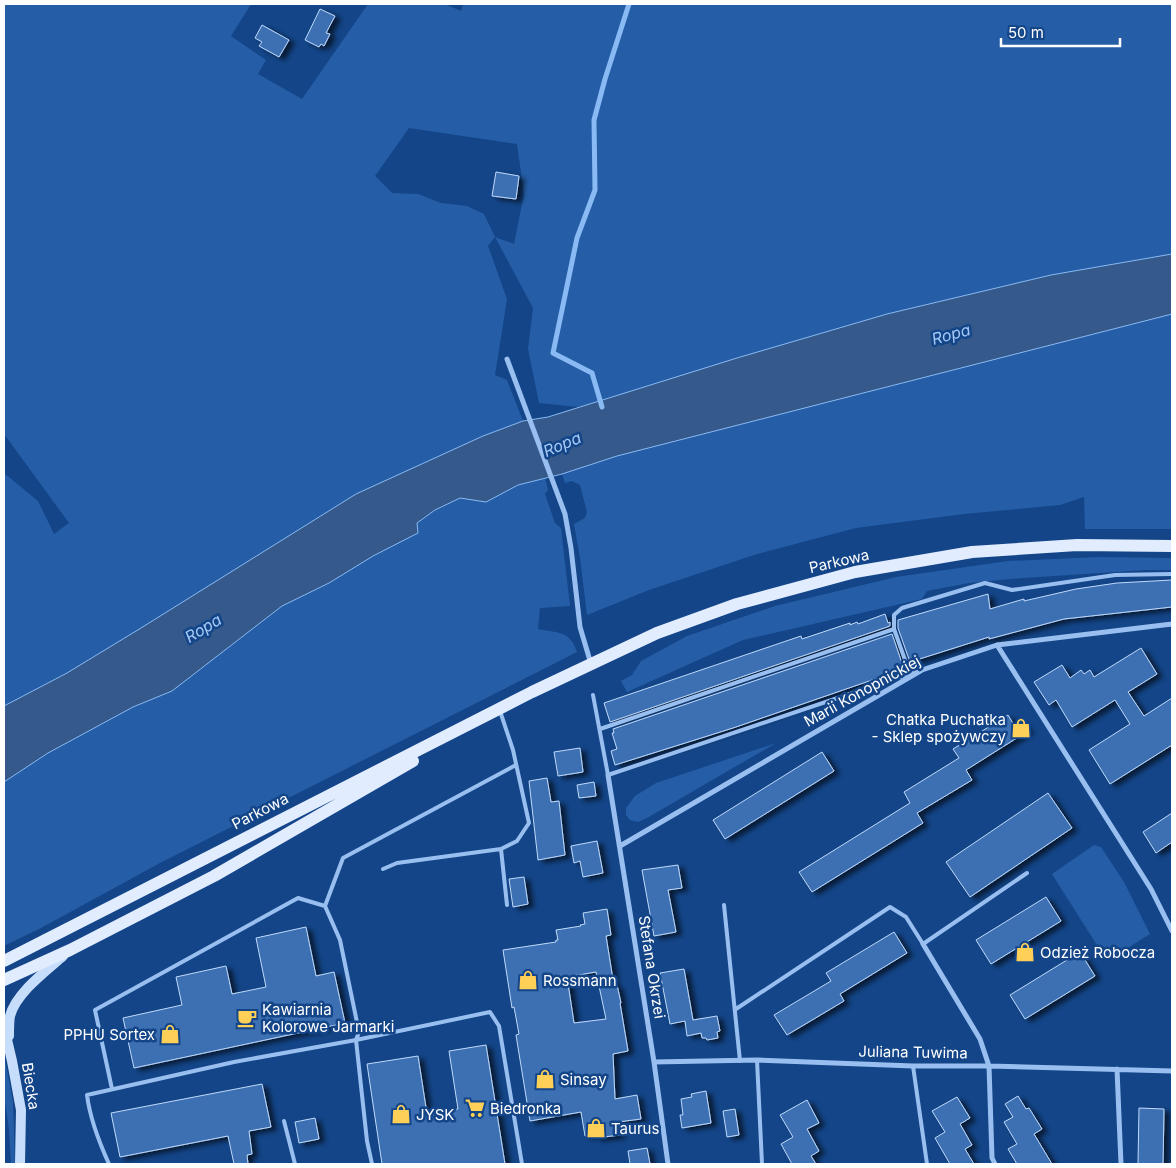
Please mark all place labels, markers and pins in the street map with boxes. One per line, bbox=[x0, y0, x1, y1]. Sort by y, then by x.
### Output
place label: Chatka Puchatka - Sklep spożywczy bbox=[872, 710, 1007, 746]
shop icon: Chatka Puchatka - Sklep spożywczy bbox=[1010, 717, 1032, 739]
shop icon: Odzież Robocza bbox=[1014, 941, 1036, 963]
place label: Odzież Robocza bbox=[1040, 943, 1155, 962]
shop icon: Rossmann bbox=[517, 969, 539, 991]
place label: Rossmann bbox=[543, 971, 617, 990]
place label: Kawiarnia Kolorowe Jarmarki bbox=[262, 1000, 394, 1036]
cafe icon: Kawiarnia Kolorowe Jarmarki bbox=[236, 1007, 258, 1029]
shop icon: PPHU Sortex bbox=[159, 1023, 181, 1045]
place label: PPHU Sortex bbox=[63, 1025, 155, 1044]
shop icon: Sinsay bbox=[534, 1068, 556, 1090]
place label: Sinsay bbox=[560, 1070, 607, 1089]
supermarket icon: Biedronka bbox=[464, 1097, 486, 1119]
place label: Biedronka bbox=[490, 1099, 561, 1118]
shop icon: JYSK bbox=[390, 1103, 412, 1125]
place label: JYSK bbox=[416, 1105, 454, 1124]
shop icon: Taurus bbox=[585, 1117, 607, 1139]
place label: Taurus bbox=[611, 1119, 659, 1138]

